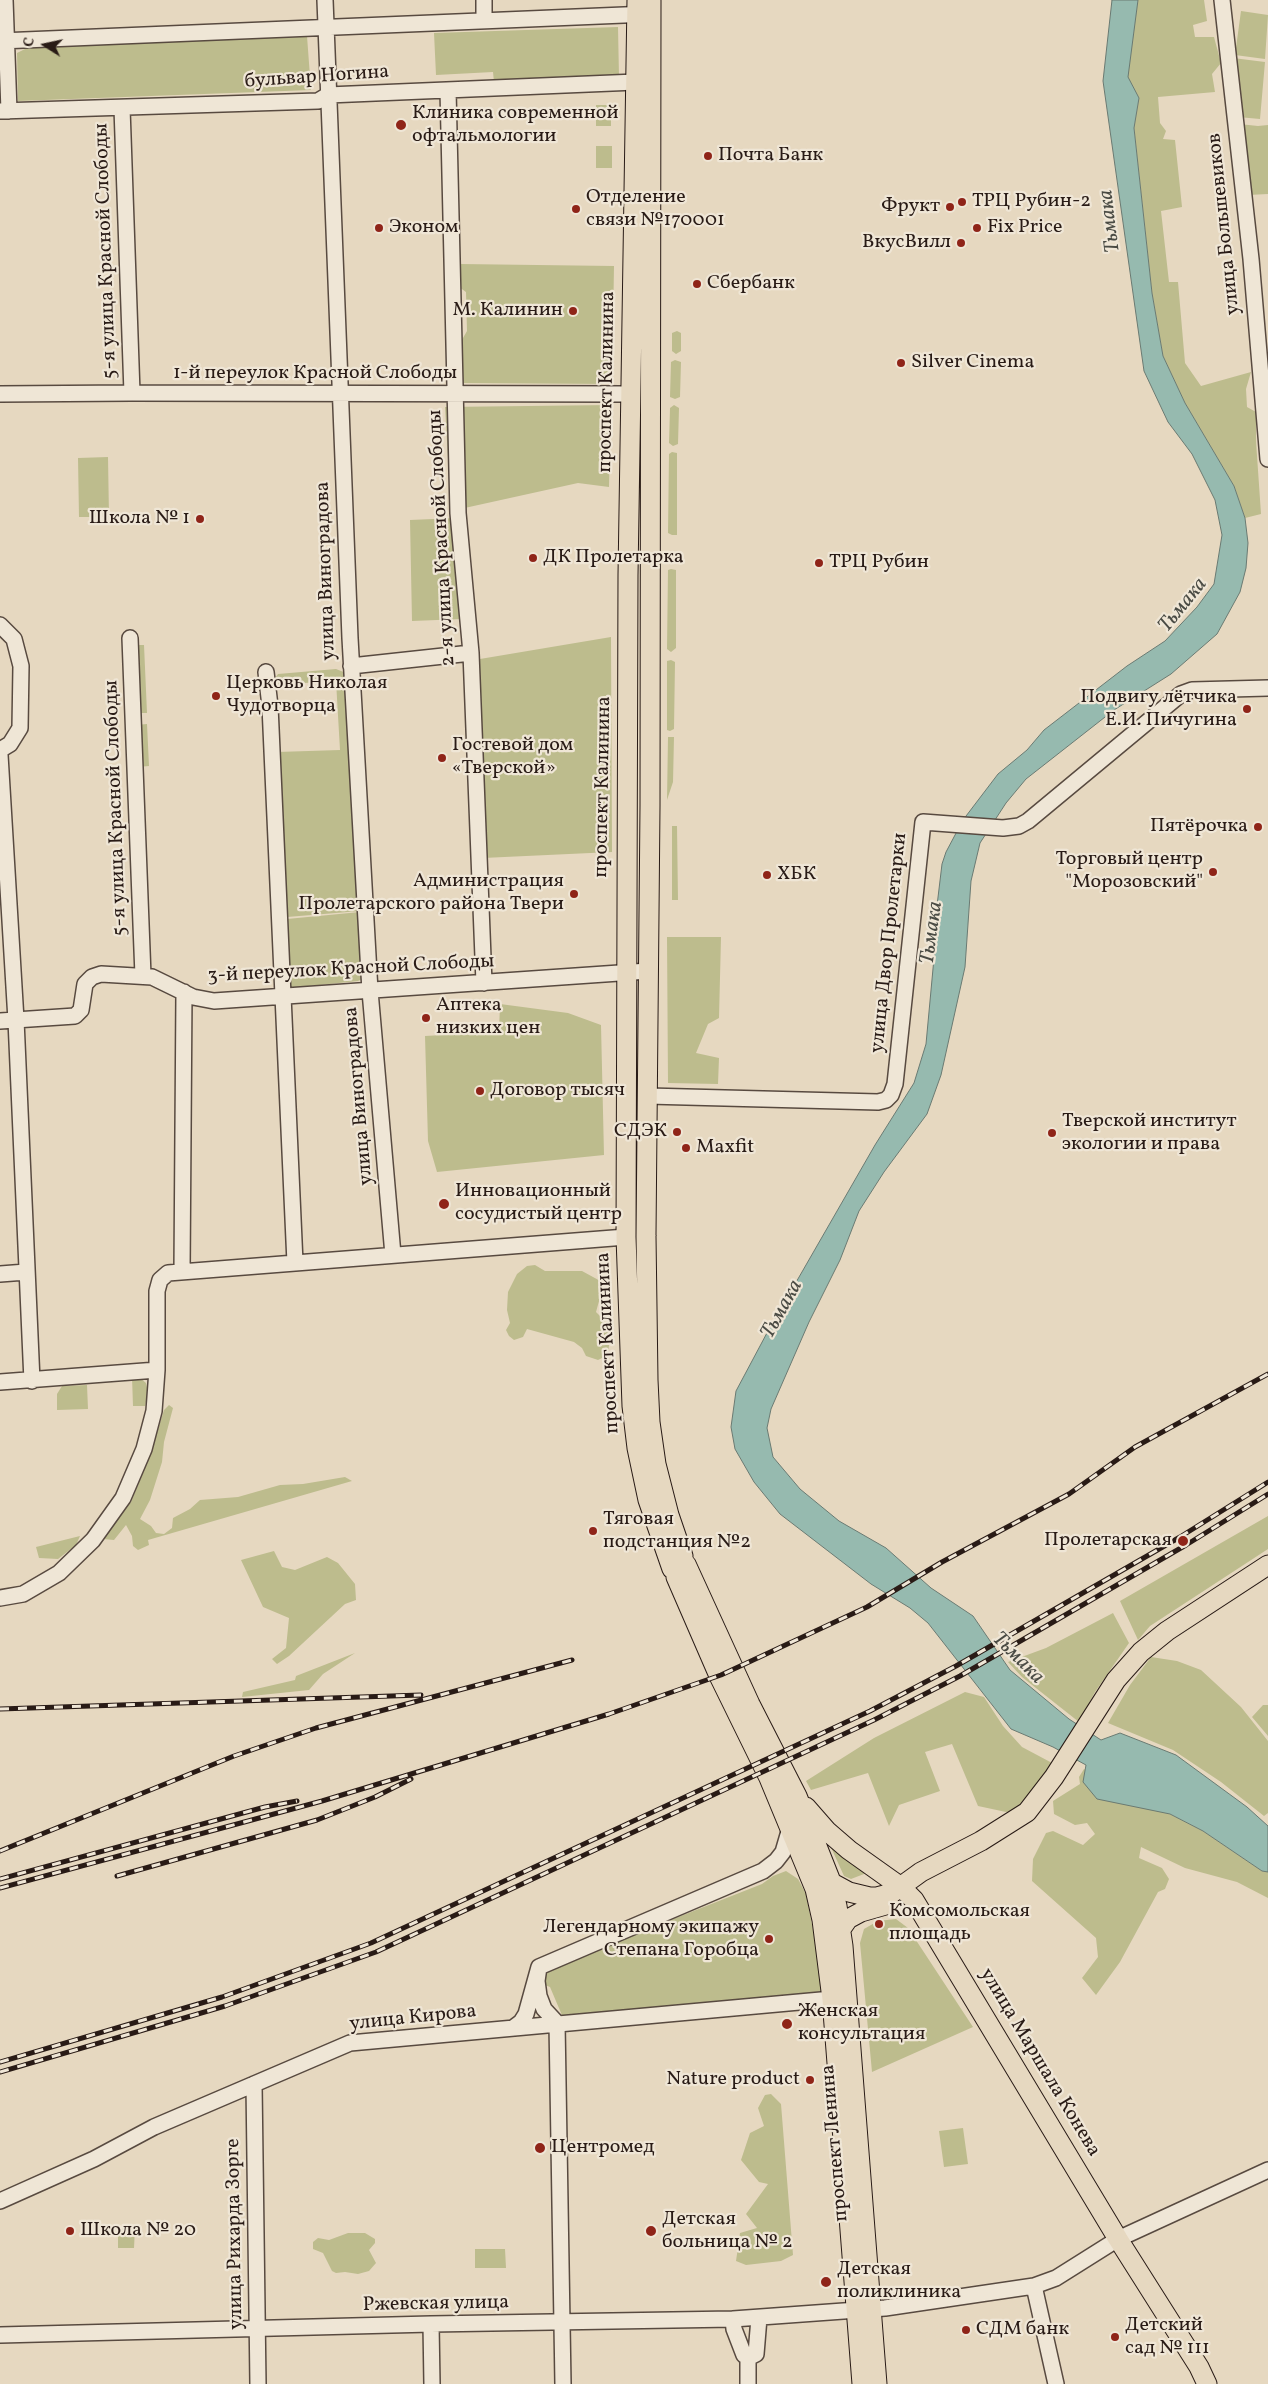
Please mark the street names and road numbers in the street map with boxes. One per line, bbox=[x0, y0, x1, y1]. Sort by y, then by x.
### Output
street label: бульвар Ногина bbox=[244, 61, 390, 95]
street label: 5-я улица Красной Слободы bbox=[91, 123, 123, 379]
street label: улица Большевиков bbox=[1204, 132, 1246, 316]
street label: проспект Калинина bbox=[594, 291, 622, 473]
street label: 1-й переулок Красной Слободы bbox=[173, 362, 457, 386]
street label: 2-я улица Красной Слободы bbox=[424, 409, 462, 667]
street label: улица Виноградова bbox=[312, 481, 342, 661]
street label: 5-я улица Красной Слободы bbox=[101, 680, 133, 936]
street label: проспект Калинина bbox=[590, 696, 618, 878]
street label: улица Двор Пролетарки bbox=[866, 832, 914, 1054]
street label: 3-й переулок Красной Слободы bbox=[207, 950, 495, 990]
street label: улица Виноградова bbox=[340, 1006, 380, 1186]
street label: проспект Калинина bbox=[592, 1252, 626, 1434]
street label: улица Маршала Конева bbox=[973, 1964, 1105, 2162]
street label: улица Кирова bbox=[348, 2000, 478, 2038]
street label: проспект Ленина bbox=[817, 2063, 855, 2223]
street label: улица Рихарда Зорге bbox=[222, 2138, 250, 2330]
street label: Ржевская улица bbox=[363, 2292, 509, 2318]

